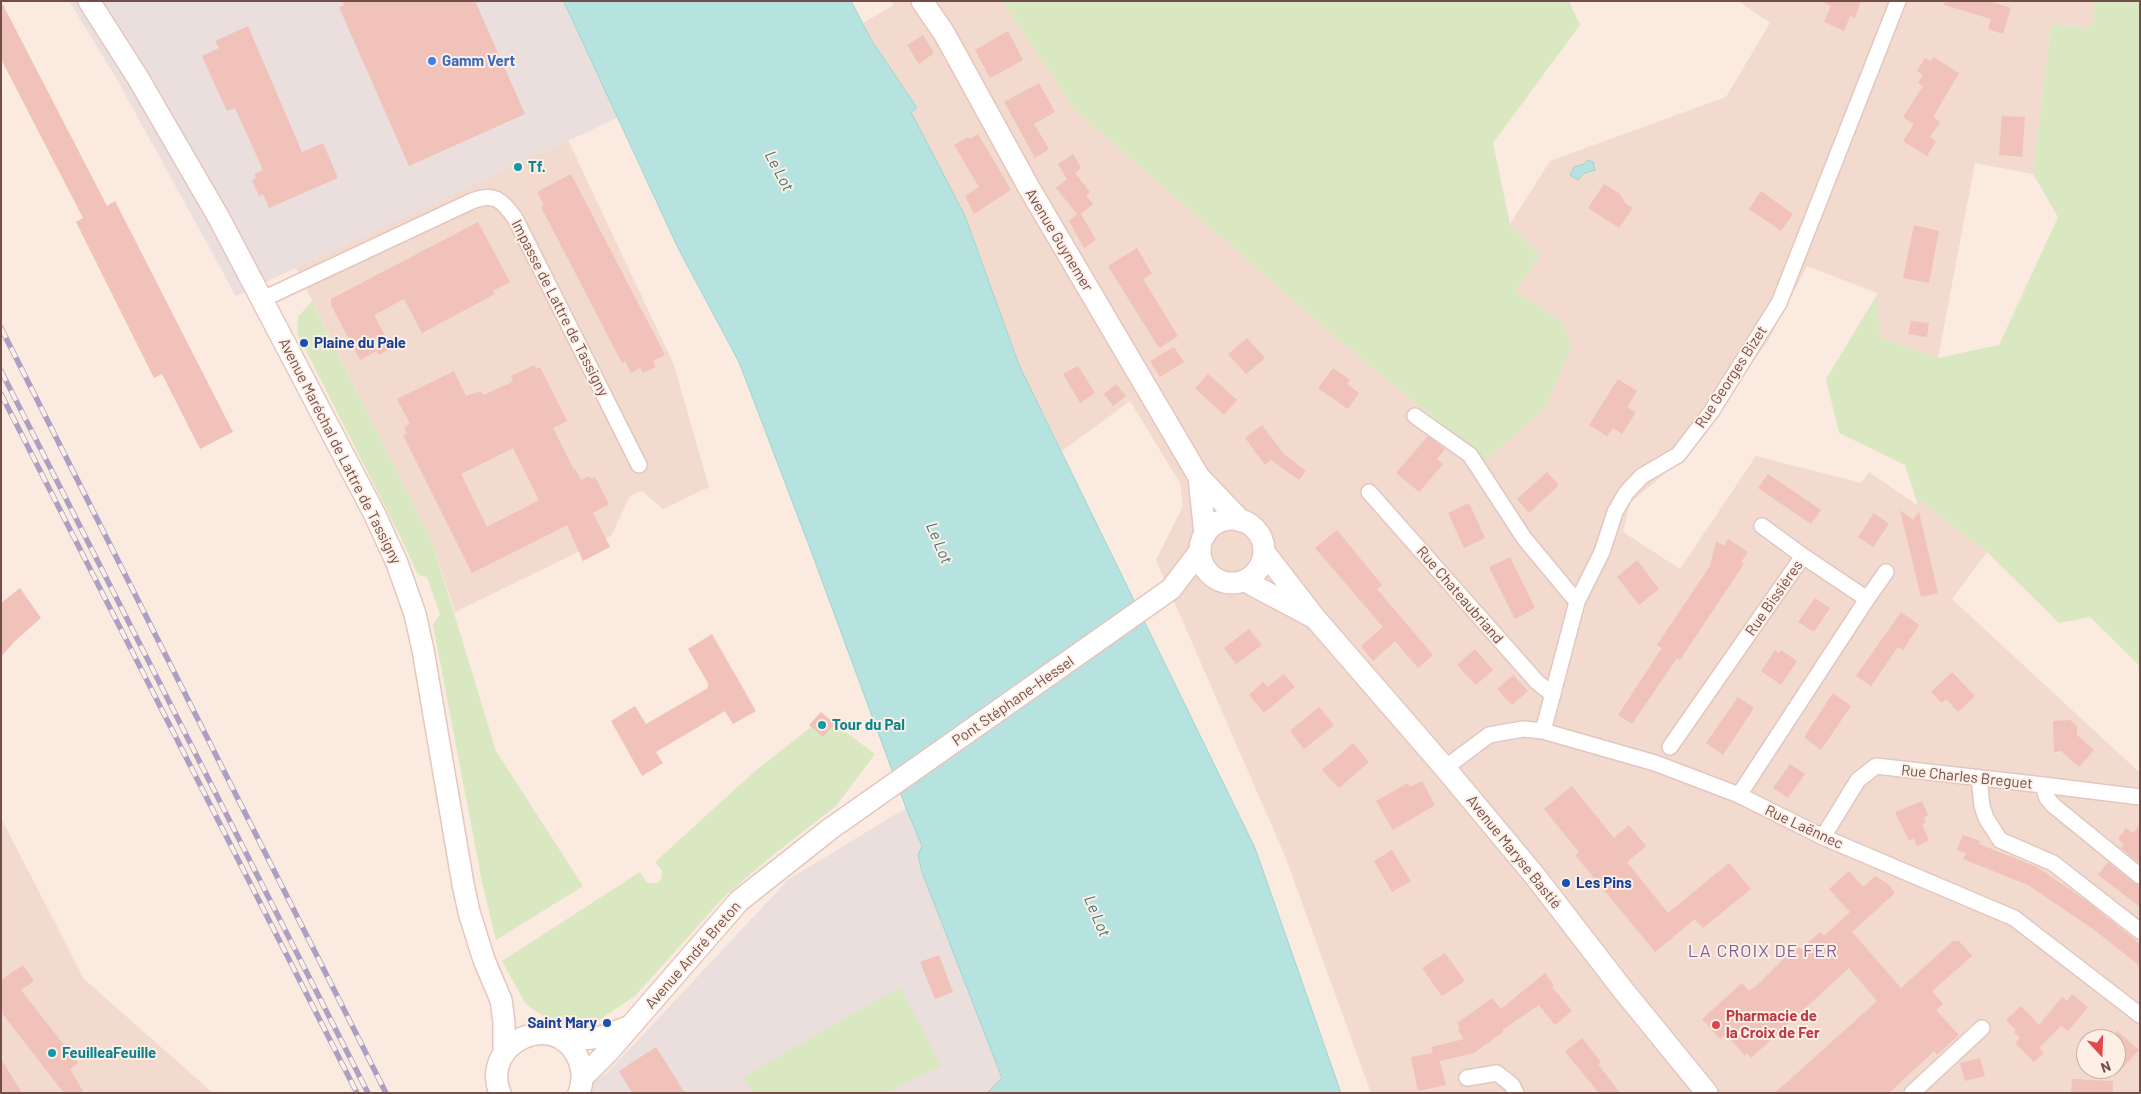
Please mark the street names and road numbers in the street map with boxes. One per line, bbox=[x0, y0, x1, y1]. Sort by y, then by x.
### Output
street label: Avenue Guynemer bbox=[1021, 185, 1097, 295]
street label: Impasse de Lattre de Tassigny bbox=[507, 217, 613, 399]
street label: Rue Georges Bizet bbox=[1691, 323, 1771, 431]
street label: Avenue Maréchal de Lattre de Tassigny bbox=[275, 335, 405, 567]
street label: Rue Chateaubriand bbox=[1413, 543, 1507, 647]
street label: Rue Bissières bbox=[1741, 557, 1807, 639]
street label: Pont Stéphane-Hessel bbox=[949, 652, 1077, 750]
street label: Rue Charles Breguet bbox=[1900, 761, 2034, 793]
street label: Avenue Maryse Bastié bbox=[1463, 792, 1565, 912]
street label: Rue Laënnec bbox=[1762, 801, 1846, 853]
street label: Avenue André Breton bbox=[641, 898, 745, 1012]

